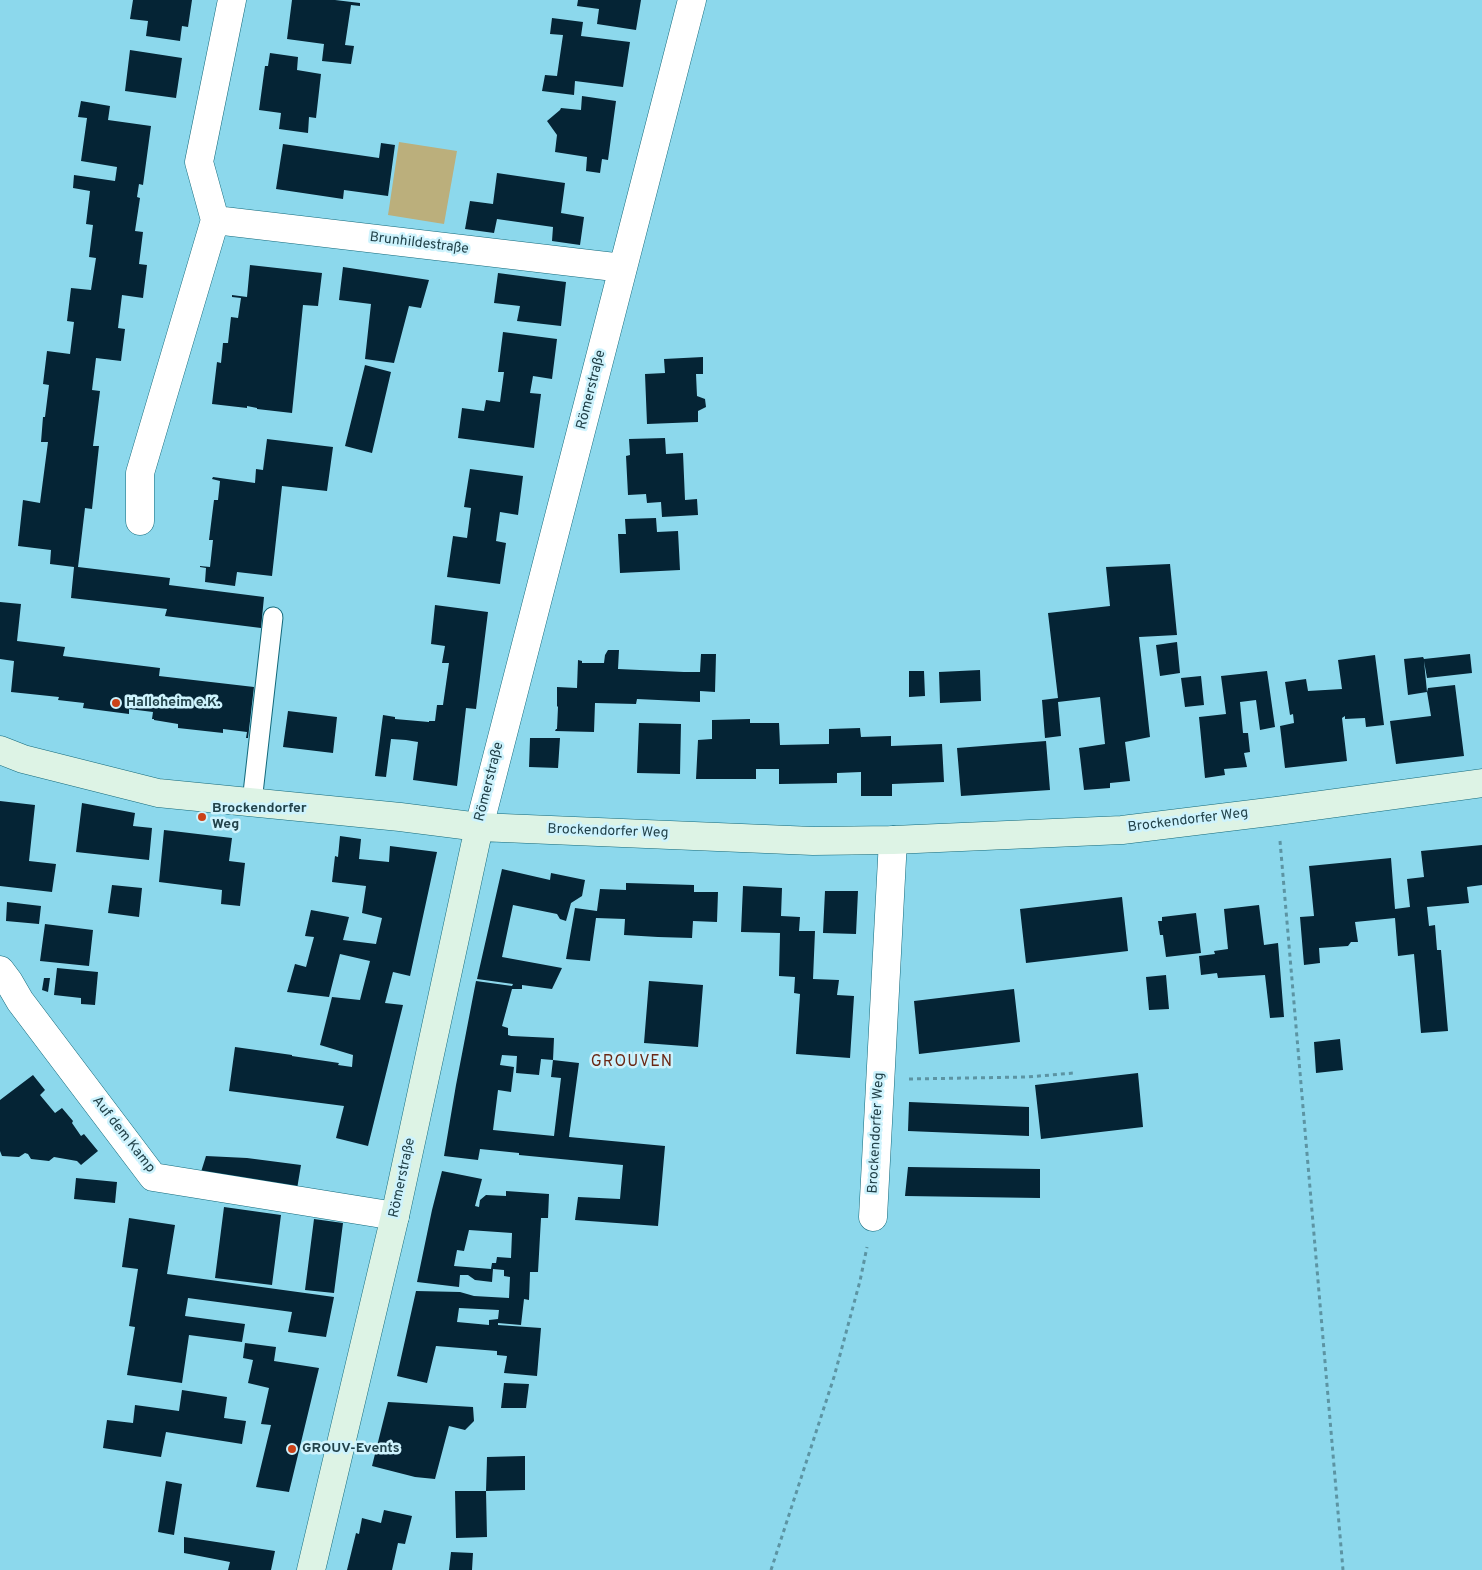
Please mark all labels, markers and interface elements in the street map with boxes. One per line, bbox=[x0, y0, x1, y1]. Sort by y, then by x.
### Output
street label: Brunhildestraße bbox=[369, 230, 469, 258]
street label: Römerstraße bbox=[574, 349, 610, 431]
place label: Halloheim e.K. bbox=[126, 695, 220, 711]
marker: Halloheim e.K. bbox=[110, 697, 122, 709]
street label: Römerstraße bbox=[472, 741, 508, 823]
place label: Brockendorfer Weg bbox=[212, 801, 307, 834]
street label: Brockendorfer Weg bbox=[1127, 805, 1249, 837]
marker: Brockendorfer Weg bbox=[196, 811, 208, 823]
street label: Brockendorfer Weg bbox=[547, 821, 669, 843]
district label: GROUVEN bbox=[590, 1053, 674, 1073]
street label: Brockendorfer Weg bbox=[865, 1072, 889, 1194]
street label: Auf dem Kamp bbox=[88, 1093, 158, 1177]
street label: Römerstraße bbox=[386, 1137, 420, 1219]
place label: GROUV-Events bbox=[302, 1441, 400, 1457]
marker: GROUV-Events bbox=[286, 1443, 298, 1455]

